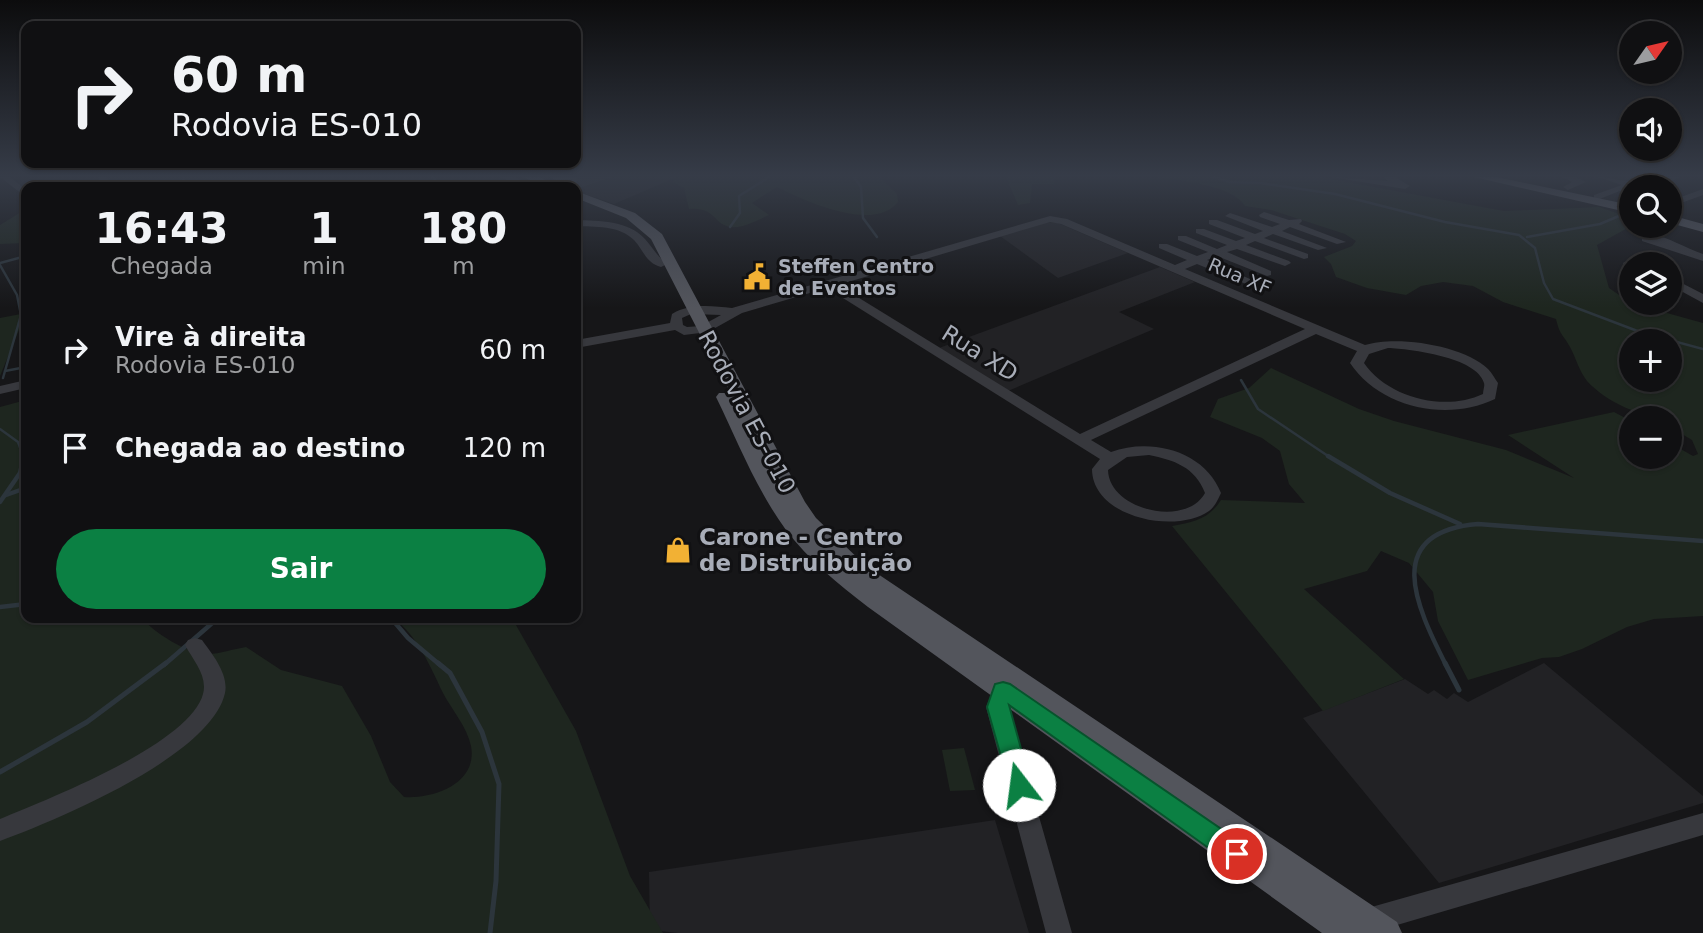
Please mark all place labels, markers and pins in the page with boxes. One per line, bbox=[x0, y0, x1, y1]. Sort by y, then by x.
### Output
place label: Steffen Centro de Eventos bbox=[778, 255, 934, 299]
public building icon: Steffen Centro de Eventos bbox=[742, 262, 772, 292]
place label: Carone - Centro de Distruibuição bbox=[699, 524, 912, 576]
shop icon: Carone - Centro de Distruibuição bbox=[663, 535, 693, 565]
pin bbox=[1207, 824, 1267, 884]

